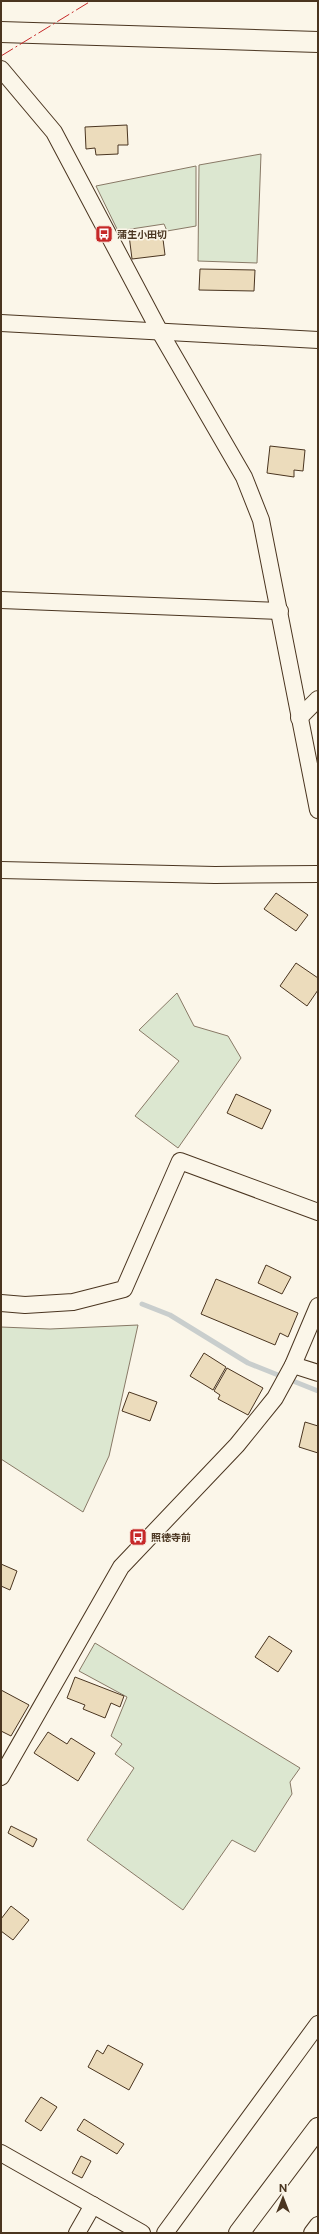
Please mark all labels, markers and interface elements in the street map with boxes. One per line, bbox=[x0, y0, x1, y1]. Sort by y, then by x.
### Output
bus stop icon: 蒲生小田切 bbox=[94, 224, 114, 244]
place label: 蒲生小田切 bbox=[117, 228, 167, 240]
bus stop icon: 照徳寺前 bbox=[128, 1527, 148, 1547]
place label: 照徳寺前 bbox=[151, 1531, 191, 1543]
north arrow bbox=[263, 2178, 303, 2218]
text: N bbox=[279, 2182, 287, 2194]

